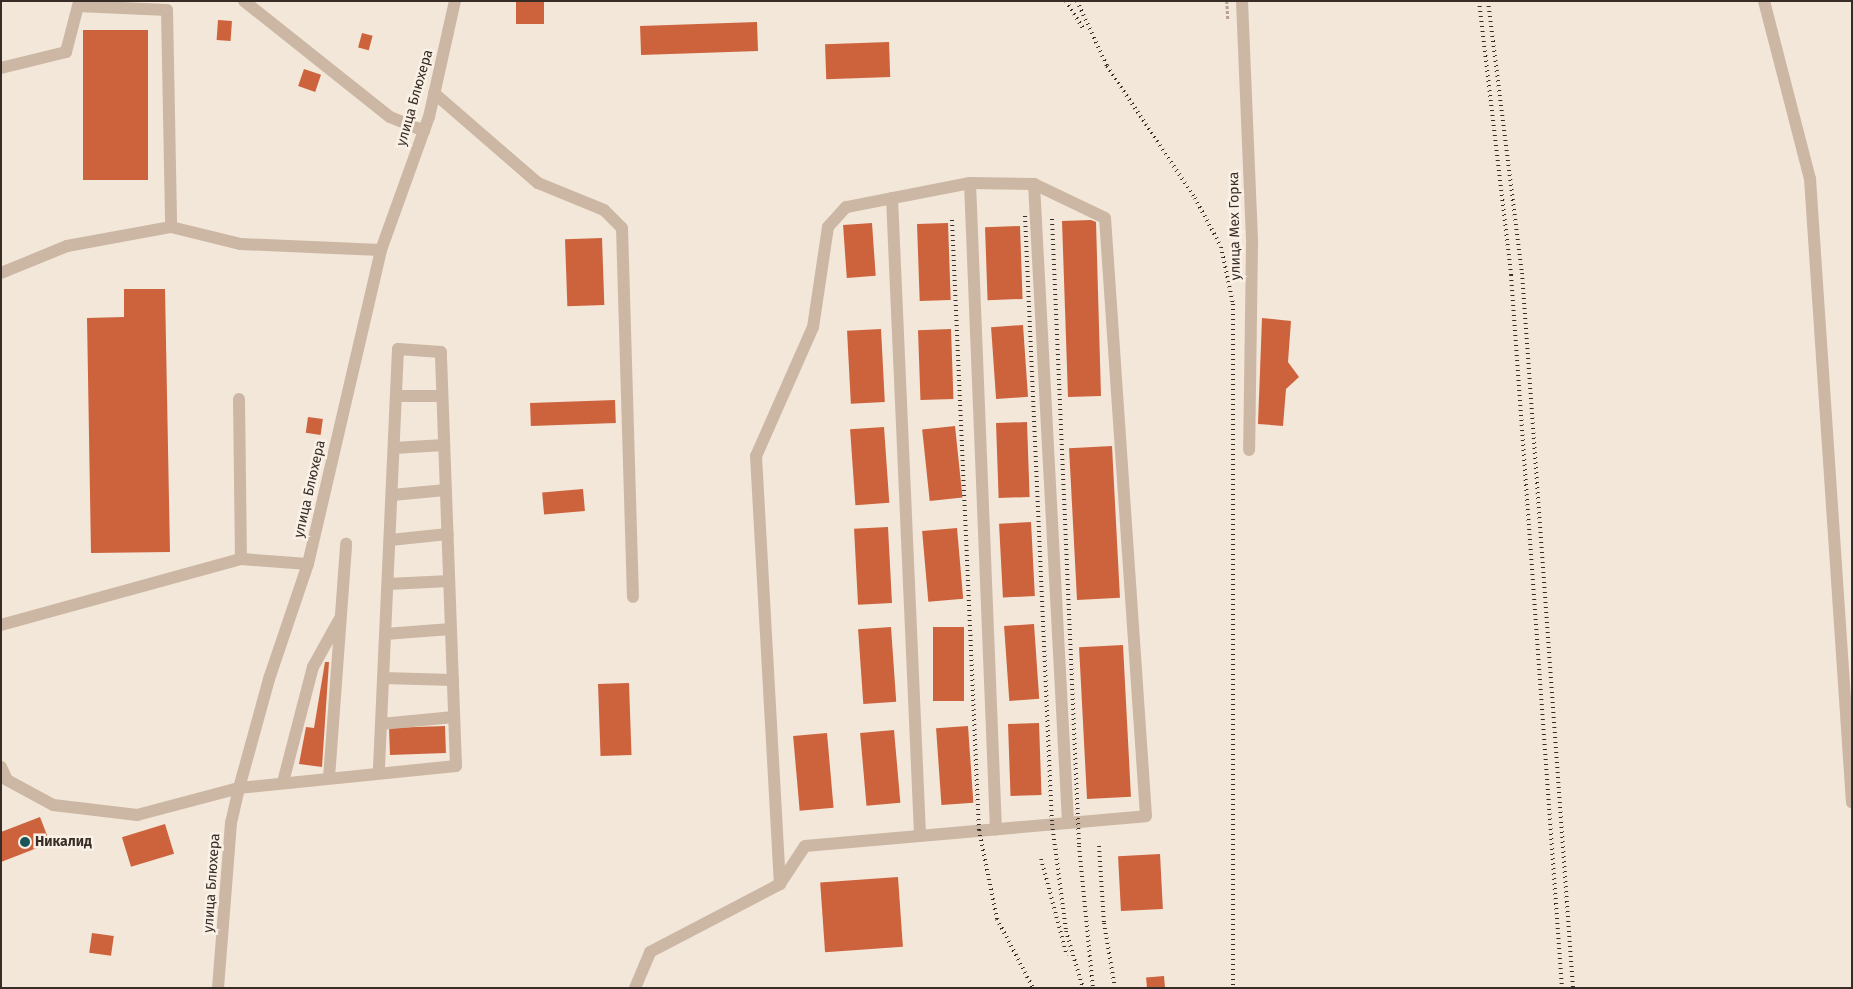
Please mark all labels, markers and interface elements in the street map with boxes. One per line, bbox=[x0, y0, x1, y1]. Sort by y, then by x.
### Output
street label: улица Блюхера bbox=[393, 48, 437, 148]
street label: улица Мех Горка bbox=[1226, 172, 1244, 280]
street label: улица Блюхера bbox=[291, 439, 329, 539]
street label: улица Блюхера bbox=[200, 833, 224, 933]
place label: Никалид bbox=[35, 834, 92, 850]
marker: Никалид bbox=[19, 836, 31, 848]

